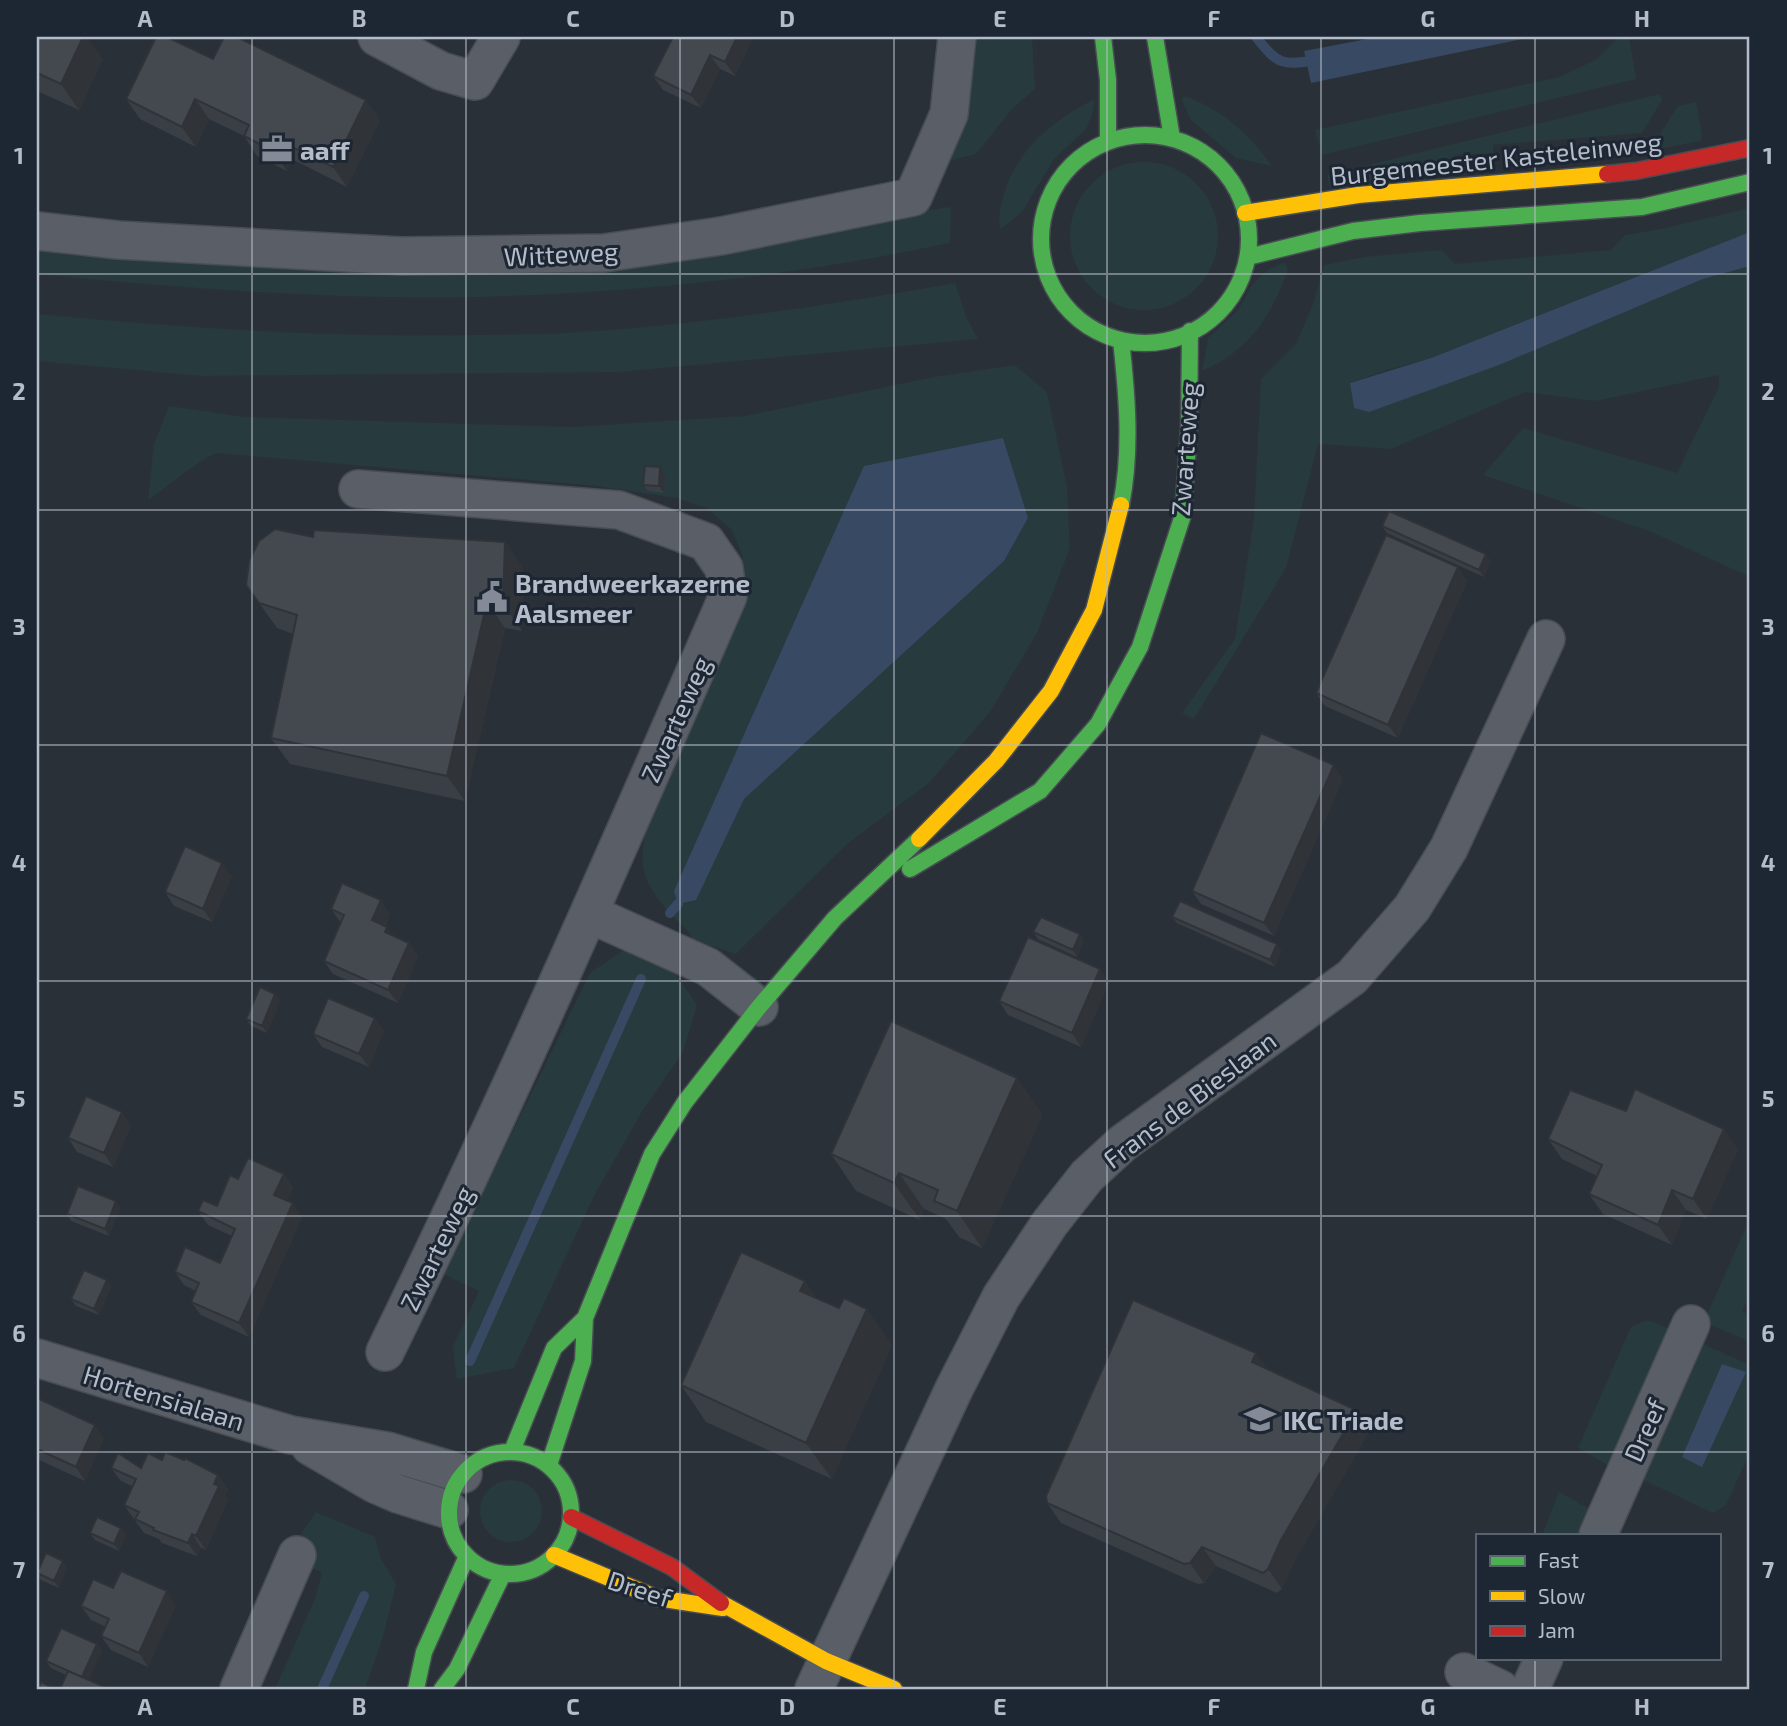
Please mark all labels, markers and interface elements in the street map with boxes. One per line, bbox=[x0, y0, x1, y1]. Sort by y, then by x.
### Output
text: A bbox=[137, 4, 153, 32]
text: B bbox=[352, 4, 366, 32]
text: C bbox=[566, 4, 580, 32]
text: D bbox=[779, 4, 795, 32]
text: E bbox=[993, 4, 1007, 32]
text: F bbox=[1208, 4, 1221, 32]
text: G bbox=[1421, 4, 1435, 32]
text: H bbox=[1634, 4, 1650, 32]
street label: Burgemeester Kasteleinweg bbox=[1329, 125, 1663, 191]
office icon: aaff bbox=[260, 132, 294, 166]
place label: aaff bbox=[300, 134, 351, 165]
text: 1 bbox=[14, 141, 24, 169]
text: 1 bbox=[1763, 141, 1773, 169]
street label: Witteweg bbox=[503, 235, 619, 271]
text: 2 bbox=[12, 377, 26, 405]
text: 2 bbox=[1761, 377, 1775, 405]
street label: Zwarteweg bbox=[1164, 381, 1204, 517]
place label: Brandweerkazerne Aalsmeer bbox=[515, 567, 750, 628]
public building icon: Brandweerkazerne Aalsmeer bbox=[475, 580, 509, 614]
text: 3 bbox=[12, 612, 26, 640]
text: 3 bbox=[1761, 612, 1775, 640]
street label: Zwarteweg bbox=[634, 651, 716, 787]
text: 4 bbox=[12, 848, 26, 876]
text: 4 bbox=[1761, 848, 1775, 876]
street label: Frans de Bieslaan bbox=[1097, 1024, 1281, 1174]
text: 5 bbox=[13, 1084, 25, 1112]
text: 5 bbox=[1762, 1084, 1774, 1112]
street label: Zwarteweg bbox=[393, 1181, 479, 1315]
text: 6 bbox=[12, 1319, 26, 1347]
text: 6 bbox=[1761, 1319, 1775, 1347]
street label: Hortensialaan bbox=[80, 1358, 248, 1436]
street label: Dreef bbox=[1617, 1393, 1672, 1466]
school or university icon: IKC Triade bbox=[1243, 1402, 1277, 1436]
place label: IKC Triade bbox=[1283, 1404, 1404, 1435]
legend bbox=[1476, 1534, 1720, 1660]
text: Fast bbox=[1538, 1547, 1579, 1572]
text: 7 bbox=[13, 1555, 25, 1583]
text: 7 bbox=[1762, 1555, 1774, 1583]
street label: Dreef bbox=[604, 1563, 677, 1613]
text: Slow bbox=[1538, 1583, 1585, 1608]
text: Jam bbox=[1538, 1617, 1575, 1642]
text: A bbox=[137, 1692, 153, 1720]
text: B bbox=[352, 1692, 366, 1720]
text: C bbox=[566, 1692, 580, 1720]
text: D bbox=[779, 1692, 795, 1720]
text: E bbox=[993, 1692, 1007, 1720]
text: F bbox=[1208, 1692, 1221, 1720]
text: G bbox=[1421, 1692, 1435, 1720]
text: H bbox=[1634, 1692, 1650, 1720]

